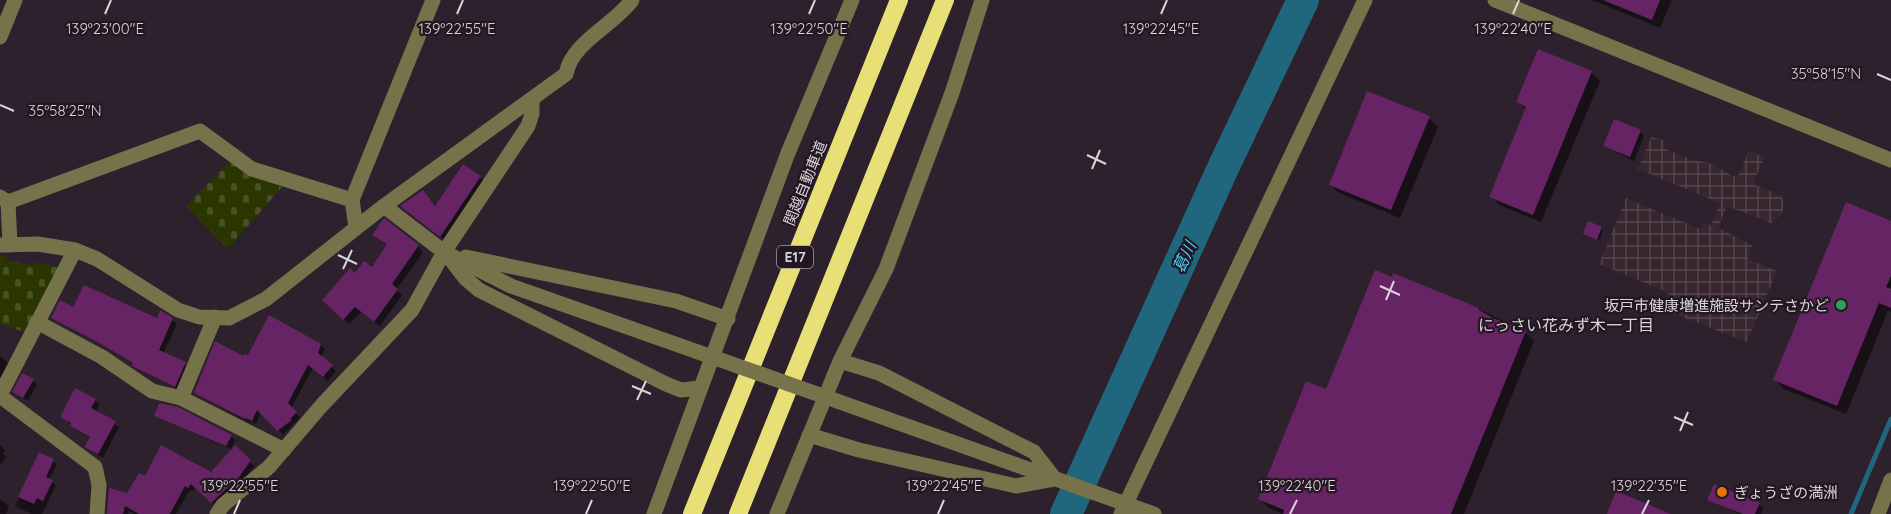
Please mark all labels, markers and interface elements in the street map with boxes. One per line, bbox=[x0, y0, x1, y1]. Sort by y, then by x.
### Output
text: 139°23'00"E bbox=[66, 19, 144, 38]
text: 139°22'55"E bbox=[419, 19, 495, 38]
text: 139°22'50"E bbox=[770, 19, 848, 38]
text: 139°22'45"E bbox=[1123, 19, 1199, 38]
text: 139°22'40"E bbox=[1474, 19, 1552, 38]
text: 35°58'15"N bbox=[1791, 64, 1861, 83]
text: 35°58'25"N bbox=[28, 101, 102, 120]
street label: 関越自動車道 bbox=[779, 138, 831, 228]
water label: 葛川 bbox=[1168, 236, 1201, 276]
road number: E17 bbox=[777, 246, 813, 268]
place label: 坂戸市健康増進施設サンテさかど bbox=[1604, 296, 1829, 315]
marker: 坂戸市健康増進施設サンテさかど bbox=[1834, 298, 1848, 312]
district label: にっさい花みず木一丁目 bbox=[1478, 315, 1654, 335]
text: 139°22'55"E bbox=[202, 476, 278, 495]
text: 139°22'50"E bbox=[553, 476, 631, 495]
text: 139°22'45"E bbox=[906, 476, 982, 495]
text: 139°22'40"E bbox=[1258, 476, 1336, 495]
text: 139°22'35"E bbox=[1611, 476, 1687, 495]
place label: ぎょうざの満洲 bbox=[1734, 483, 1838, 502]
marker: ぎょうざの満洲 bbox=[1715, 485, 1729, 499]

